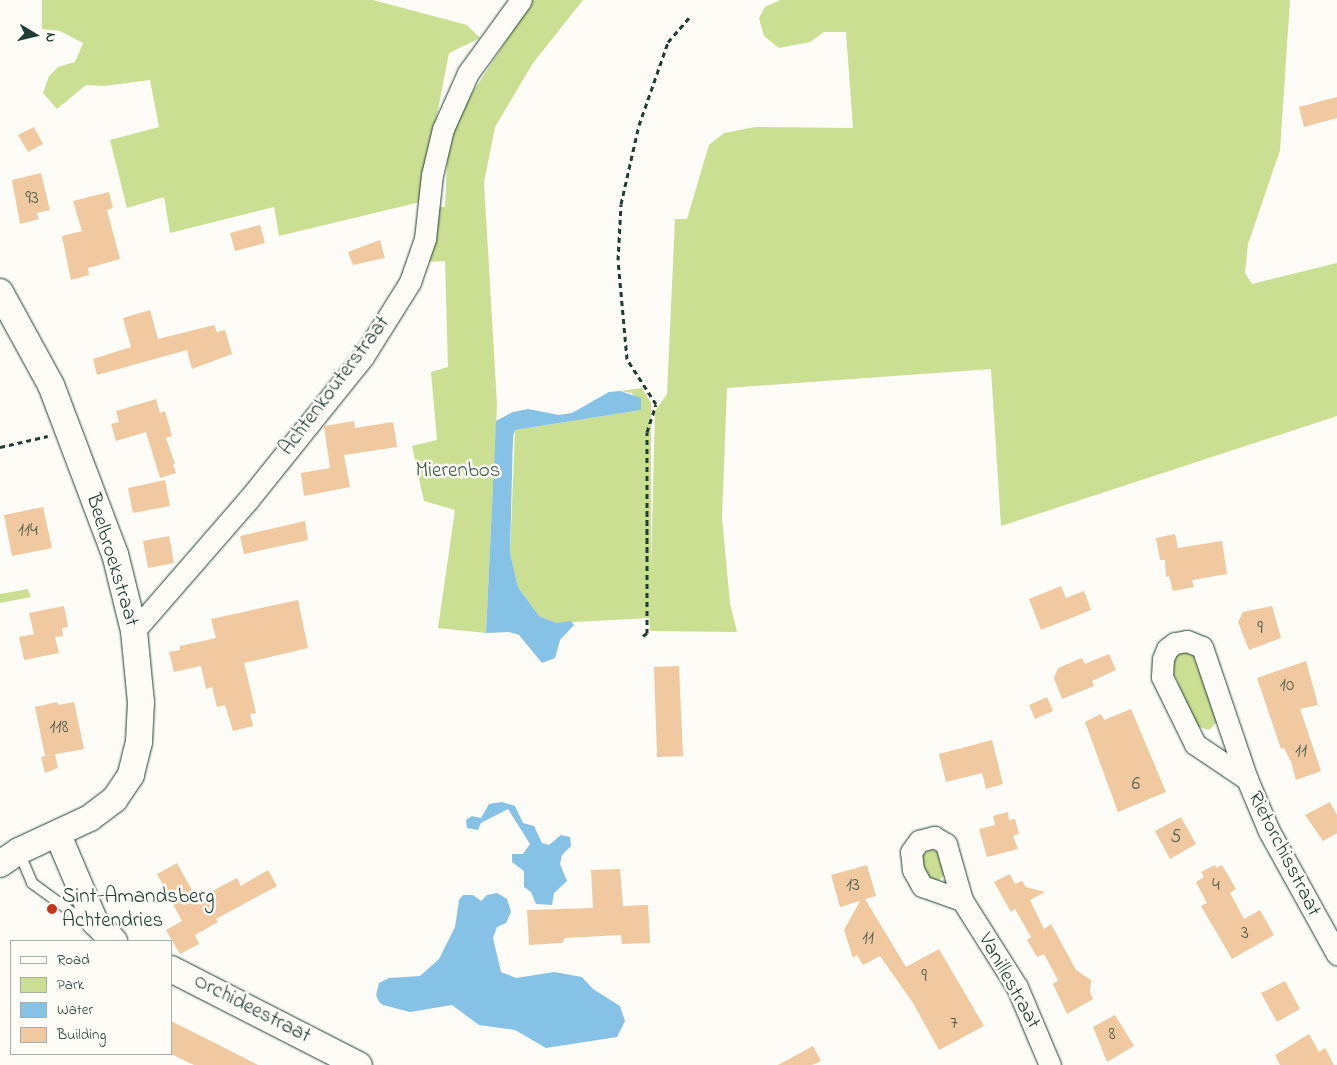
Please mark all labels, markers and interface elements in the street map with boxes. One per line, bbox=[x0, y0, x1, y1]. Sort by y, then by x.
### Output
north arrow bbox=[10, 10, 60, 60]
text: N bbox=[39, 31, 61, 44]
house number: 93 bbox=[25, 188, 39, 210]
street label: Achtenkouterstraat bbox=[274, 311, 396, 461]
park label: Mierenbos bbox=[416, 458, 500, 484]
street label: Beelbroekstraat bbox=[80, 491, 144, 629]
house number: 114 bbox=[18, 520, 38, 542]
house number: 9 bbox=[1257, 618, 1263, 640]
house number: 10 bbox=[1280, 675, 1294, 697]
house number: 118 bbox=[49, 717, 69, 739]
house number: 11 bbox=[1295, 741, 1307, 763]
house number: 6 bbox=[1132, 774, 1140, 796]
street label: Rietorchisstraat bbox=[1242, 787, 1326, 921]
house number: 5 bbox=[1171, 827, 1181, 849]
house number: 13 bbox=[846, 875, 860, 897]
house number: 4 bbox=[1212, 875, 1220, 897]
place label: Sint-Amandsberg Achtendries bbox=[62, 884, 214, 934]
marker: Sint-Amandsberg Achtendries bbox=[46, 903, 58, 915]
house number: 3 bbox=[1241, 923, 1249, 945]
house number: 11 bbox=[862, 928, 874, 950]
street label: Vanillestraat bbox=[972, 929, 1046, 1033]
legend bbox=[10, 940, 172, 1055]
text: Road bbox=[57, 949, 90, 971]
house number: 9 bbox=[921, 966, 927, 988]
street label: Orchideestraat bbox=[189, 969, 315, 1049]
text: Park bbox=[57, 974, 84, 996]
text: Water bbox=[57, 999, 93, 1021]
house number: 7 bbox=[950, 1013, 958, 1035]
text: Building bbox=[57, 1024, 106, 1046]
house number: 8 bbox=[1108, 1024, 1116, 1046]

